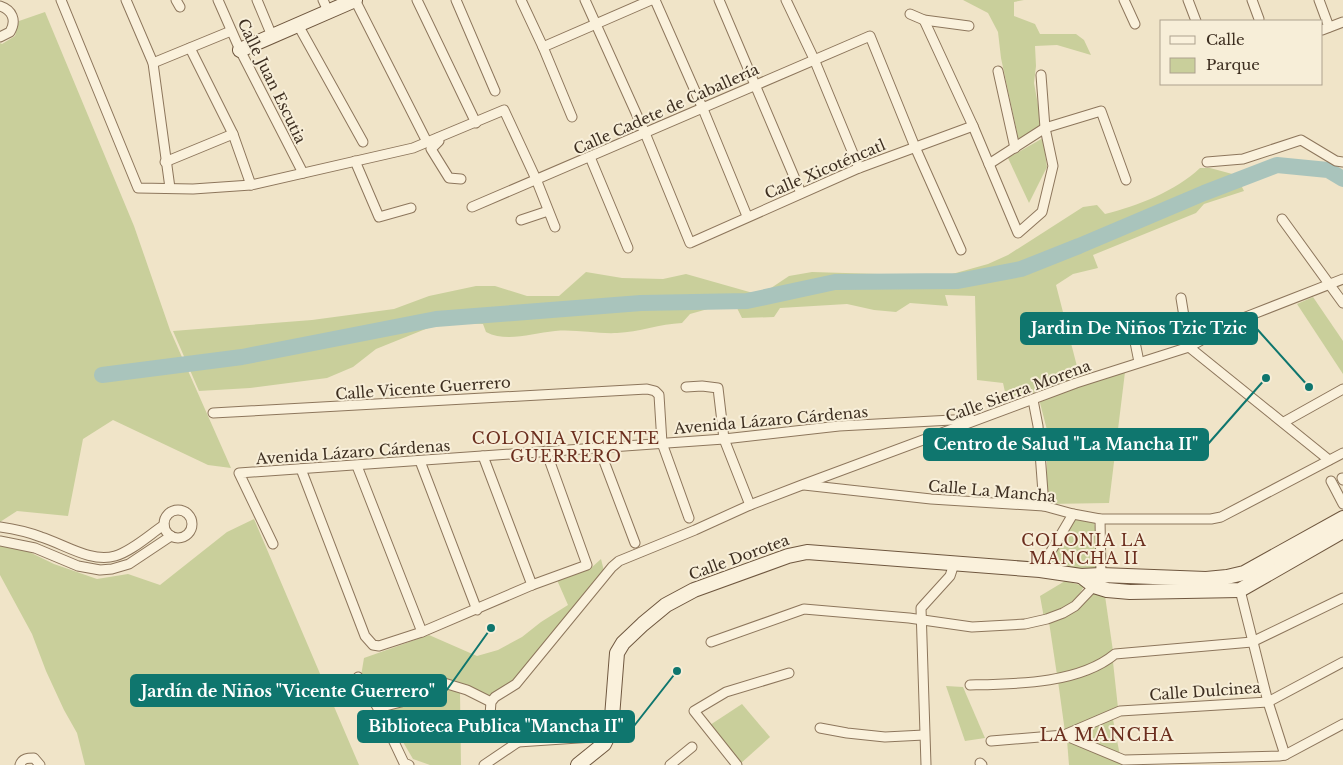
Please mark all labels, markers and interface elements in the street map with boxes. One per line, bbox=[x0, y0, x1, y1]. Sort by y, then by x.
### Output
street label: Calle Juan Escutia bbox=[234, 15, 311, 147]
legend bbox=[1160, 20, 1323, 85]
text: Calle bbox=[1206, 30, 1245, 49]
text: Parque bbox=[1206, 55, 1260, 74]
street label: Calle Cadete de Caballería bbox=[570, 59, 762, 159]
street label: Calle Xicoténcatl bbox=[762, 135, 888, 203]
callout: Jardin De Niños Tzic Tzic bbox=[1021, 313, 1257, 344]
text: Jardin De Niños Tzic Tzic bbox=[1028, 318, 1247, 338]
street label: Calle Sierra Morena bbox=[943, 356, 1094, 426]
street label: Calle Vicente Guerrero bbox=[335, 372, 512, 404]
street label: Avenida Lázaro Cárdenas bbox=[672, 402, 869, 438]
district label: COLONIA VICENTE GUERRERO bbox=[472, 428, 660, 466]
callout: Centro de Salud "La Mancha II" bbox=[924, 429, 1208, 460]
text: Centro de Salud "La Mancha II" bbox=[934, 434, 1198, 454]
street label: Avenida Lázaro Cárdenas bbox=[254, 436, 451, 468]
street label: Calle La Mancha bbox=[927, 476, 1057, 506]
street label: Calle Dorotea bbox=[686, 530, 792, 584]
district label: COLONIA LA MANCHA II bbox=[1021, 530, 1147, 568]
callout: Jardín de Niños "Vicente Guerrero" bbox=[131, 675, 446, 706]
street label: Calle Dulcinea bbox=[1149, 678, 1262, 704]
text: Jardín de Niños "Vicente Guerrero" bbox=[138, 681, 435, 701]
callout: Biblioteca Publica "Mancha II" bbox=[358, 711, 634, 742]
text: Biblioteca Publica "Mancha II" bbox=[368, 716, 624, 736]
district label: LA MANCHA bbox=[1040, 724, 1175, 746]

